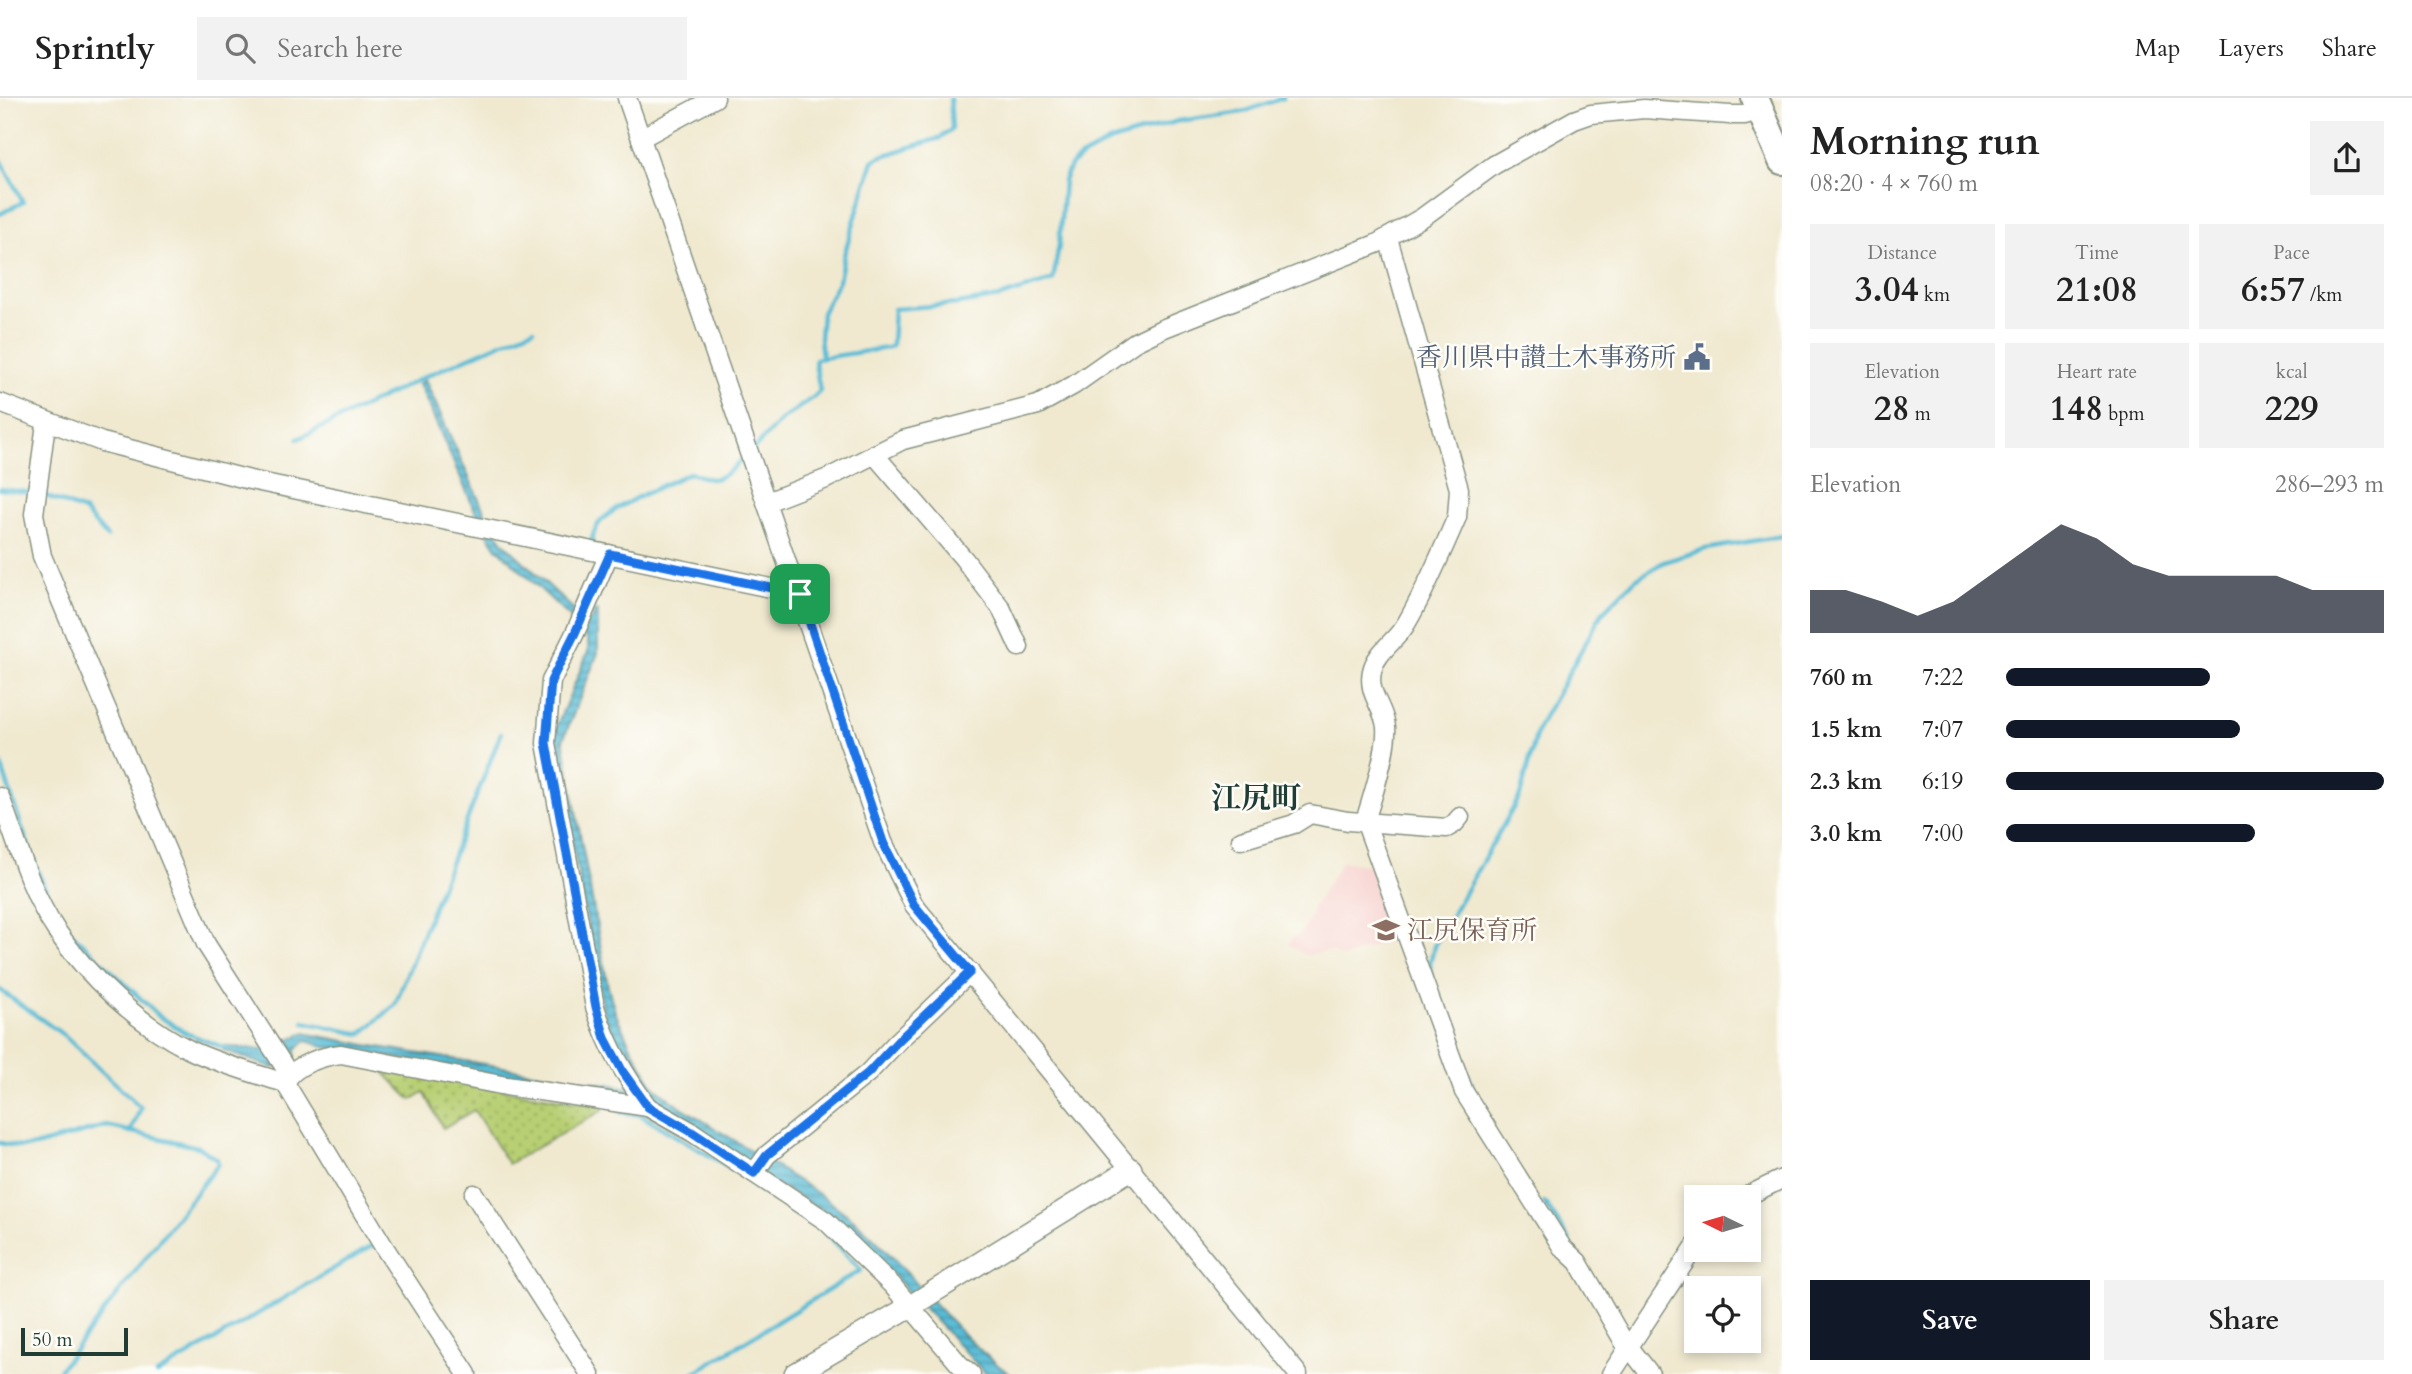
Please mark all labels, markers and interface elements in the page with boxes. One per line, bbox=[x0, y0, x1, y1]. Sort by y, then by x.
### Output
search box bbox=[197, 17, 687, 80]
text: Sprintly bbox=[35, 26, 155, 71]
icon: search bbox=[221, 29, 259, 67]
text: Search here bbox=[277, 31, 403, 66]
text: Map bbox=[2135, 32, 2181, 65]
text: Layers bbox=[2219, 32, 2284, 65]
text: Share bbox=[2322, 32, 2377, 65]
text: Morning run bbox=[1810, 116, 2040, 168]
button: share bbox=[2310, 121, 2384, 195]
text: 08:20 · 4 × 760 m bbox=[1810, 168, 1978, 199]
text: Distance bbox=[1868, 240, 1937, 266]
text: Time bbox=[2075, 240, 2119, 266]
text: Pace bbox=[2273, 240, 2310, 266]
text: 3.04 bbox=[1855, 266, 1919, 314]
text: 21:08 bbox=[2056, 266, 2138, 314]
text: 6:57 bbox=[2241, 266, 2305, 314]
text: km bbox=[1919, 282, 1950, 308]
text: /km bbox=[2305, 282, 2342, 308]
place label: 香川県中讃土木事務所 bbox=[1416, 340, 1676, 375]
public building icon: 香川県中讃土木事務所 bbox=[1682, 342, 1712, 372]
text: Elevation bbox=[1865, 359, 1940, 385]
text: Heart rate bbox=[2057, 359, 2137, 385]
text: kcal bbox=[2276, 359, 2308, 385]
text: 28 bbox=[1874, 385, 1910, 433]
text: 148 bbox=[2049, 385, 2103, 433]
text: 229 bbox=[2265, 385, 2319, 433]
text: m bbox=[1910, 401, 1931, 427]
text: bpm bbox=[2103, 401, 2145, 427]
text: Elevation bbox=[1810, 469, 1901, 500]
text: 286–293 m bbox=[2275, 469, 2384, 500]
pin bbox=[770, 564, 830, 624]
icon: arrive bbox=[781, 575, 819, 613]
text: 760 m bbox=[1810, 662, 1873, 693]
text: 7:22 bbox=[1922, 662, 1963, 693]
text: 1.5 km bbox=[1810, 714, 1882, 745]
text: 7:07 bbox=[1922, 714, 1963, 745]
text: 2.3 km bbox=[1810, 766, 1882, 797]
text: 6:19 bbox=[1922, 766, 1963, 797]
district label: 江尻町 bbox=[1211, 778, 1301, 819]
text: 3.0 km bbox=[1810, 818, 1882, 849]
text: 7:00 bbox=[1922, 818, 1963, 849]
place label: 江尻保育所 bbox=[1407, 913, 1537, 948]
school or university icon: 江尻保育所 bbox=[1371, 915, 1401, 945]
north arrow bbox=[1684, 1185, 1760, 1262]
map controls bbox=[1684, 1185, 1761, 1353]
button: locate bbox=[1684, 1276, 1761, 1353]
button: Save bbox=[1810, 1280, 2090, 1360]
button: Share bbox=[2104, 1280, 2384, 1360]
scale bar bbox=[21, 1325, 128, 1357]
text: 50 m bbox=[32, 1327, 73, 1353]

